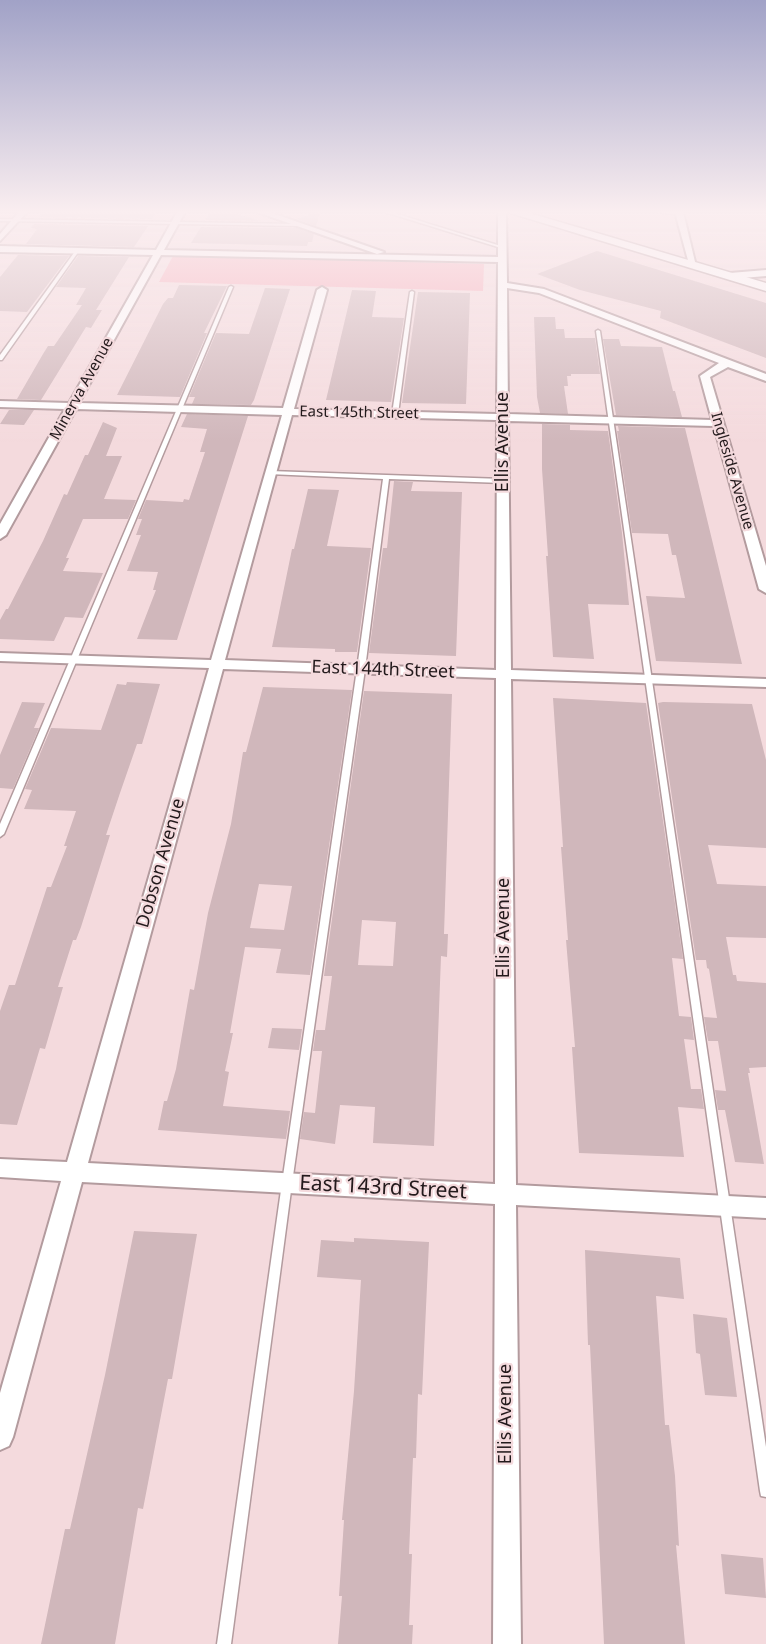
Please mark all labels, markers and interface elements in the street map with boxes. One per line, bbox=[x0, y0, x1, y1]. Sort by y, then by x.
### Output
street label: Minerva Avenue bbox=[46, 335, 118, 443]
street label: Ellis Avenue bbox=[492, 392, 514, 492]
street label: East 145th Street bbox=[299, 403, 419, 423]
street label: Ingleside Avenue bbox=[707, 410, 757, 532]
street label: East 144th Street bbox=[311, 657, 455, 683]
street label: Dobson Avenue bbox=[132, 796, 190, 930]
street label: Ellis Avenue bbox=[493, 878, 515, 978]
street label: East 143rd Street bbox=[299, 1171, 467, 1205]
street label: Ellis Avenue bbox=[495, 1364, 517, 1464]

